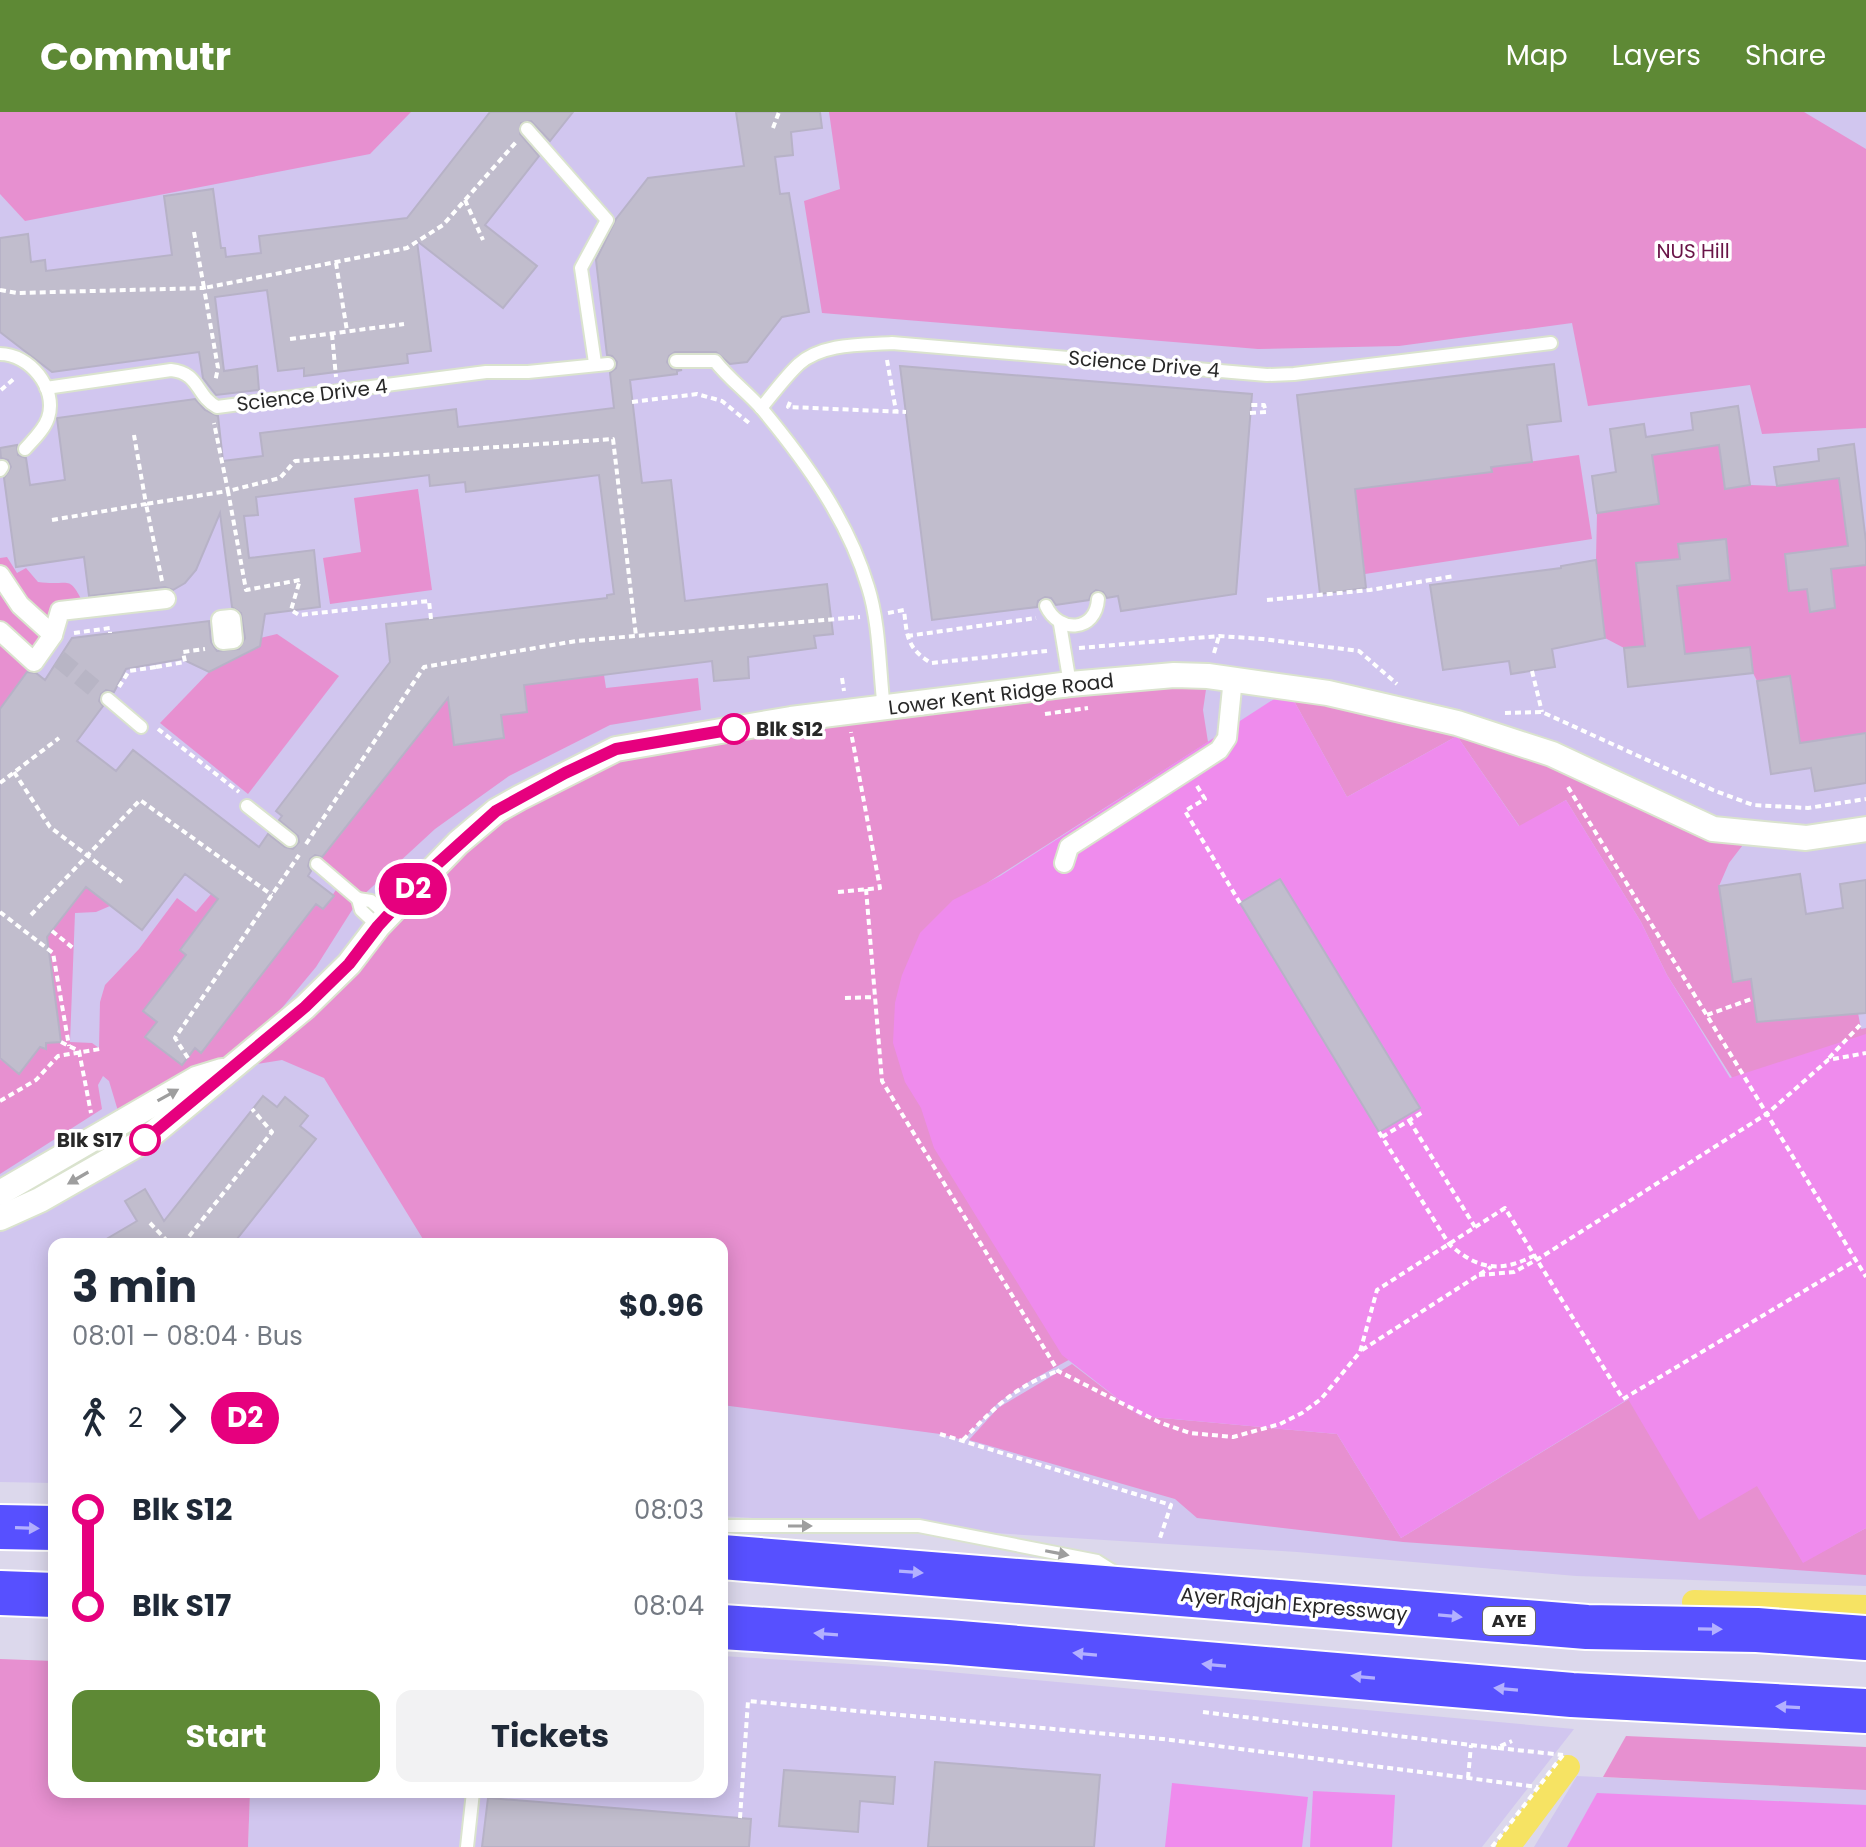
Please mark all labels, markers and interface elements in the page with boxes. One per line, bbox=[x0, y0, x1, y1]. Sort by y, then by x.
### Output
text: Commutr bbox=[40, 30, 231, 83]
text: Map bbox=[1506, 36, 1568, 75]
text: Layers bbox=[1612, 36, 1701, 75]
text: Share bbox=[1745, 36, 1826, 75]
park label: NUS Hill bbox=[1656, 237, 1730, 265]
street label: Science Drive 4 bbox=[1067, 343, 1221, 385]
street label: Science Drive 4 bbox=[235, 372, 389, 418]
street label: Lower Kent Ridge Road bbox=[887, 666, 1115, 722]
marker: Blk S12 bbox=[719, 714, 749, 744]
place label: Blk S12 bbox=[756, 715, 823, 743]
line badge: D2 bbox=[377, 863, 449, 915]
text: D2 bbox=[395, 869, 431, 908]
one-way arrow bbox=[157, 1088, 179, 1102]
marker: Blk S17 bbox=[130, 1125, 160, 1155]
place label: Blk S17 bbox=[57, 1126, 123, 1154]
one-way arrow bbox=[67, 1171, 89, 1185]
text: 3 min bbox=[72, 1256, 197, 1317]
text: $0.96 bbox=[619, 1284, 704, 1327]
text: 08:01 – 08:04 · Bus bbox=[72, 1318, 303, 1354]
icon: walk bbox=[72, 1396, 116, 1440]
icon: forward bbox=[155, 1396, 199, 1440]
text: D2 bbox=[227, 1398, 263, 1437]
text: 2 bbox=[128, 1400, 143, 1436]
text: Blk S12 bbox=[132, 1488, 232, 1531]
text: 08:03 bbox=[634, 1492, 704, 1528]
one-way arrow bbox=[788, 1520, 813, 1532]
one-way arrow bbox=[15, 1521, 40, 1534]
one-way arrow bbox=[1045, 1547, 1070, 1560]
one-way arrow bbox=[899, 1566, 924, 1579]
street label: Ayer Rajah Expressway bbox=[1179, 1580, 1409, 1628]
text: Blk S17 bbox=[132, 1584, 231, 1627]
text: 08:04 bbox=[633, 1588, 704, 1624]
road number: AYE bbox=[1483, 1607, 1535, 1635]
one-way arrow bbox=[1438, 1610, 1463, 1623]
one-way arrow bbox=[1698, 1623, 1723, 1635]
one-way arrow bbox=[813, 1627, 838, 1640]
one-way arrow bbox=[1072, 1647, 1097, 1660]
one-way arrow bbox=[1201, 1658, 1226, 1671]
one-way arrow bbox=[1350, 1670, 1375, 1683]
one-way arrow bbox=[1493, 1682, 1518, 1695]
button: Start bbox=[72, 1690, 380, 1782]
button: Tickets bbox=[396, 1690, 704, 1782]
one-way arrow bbox=[1775, 1700, 1800, 1713]

